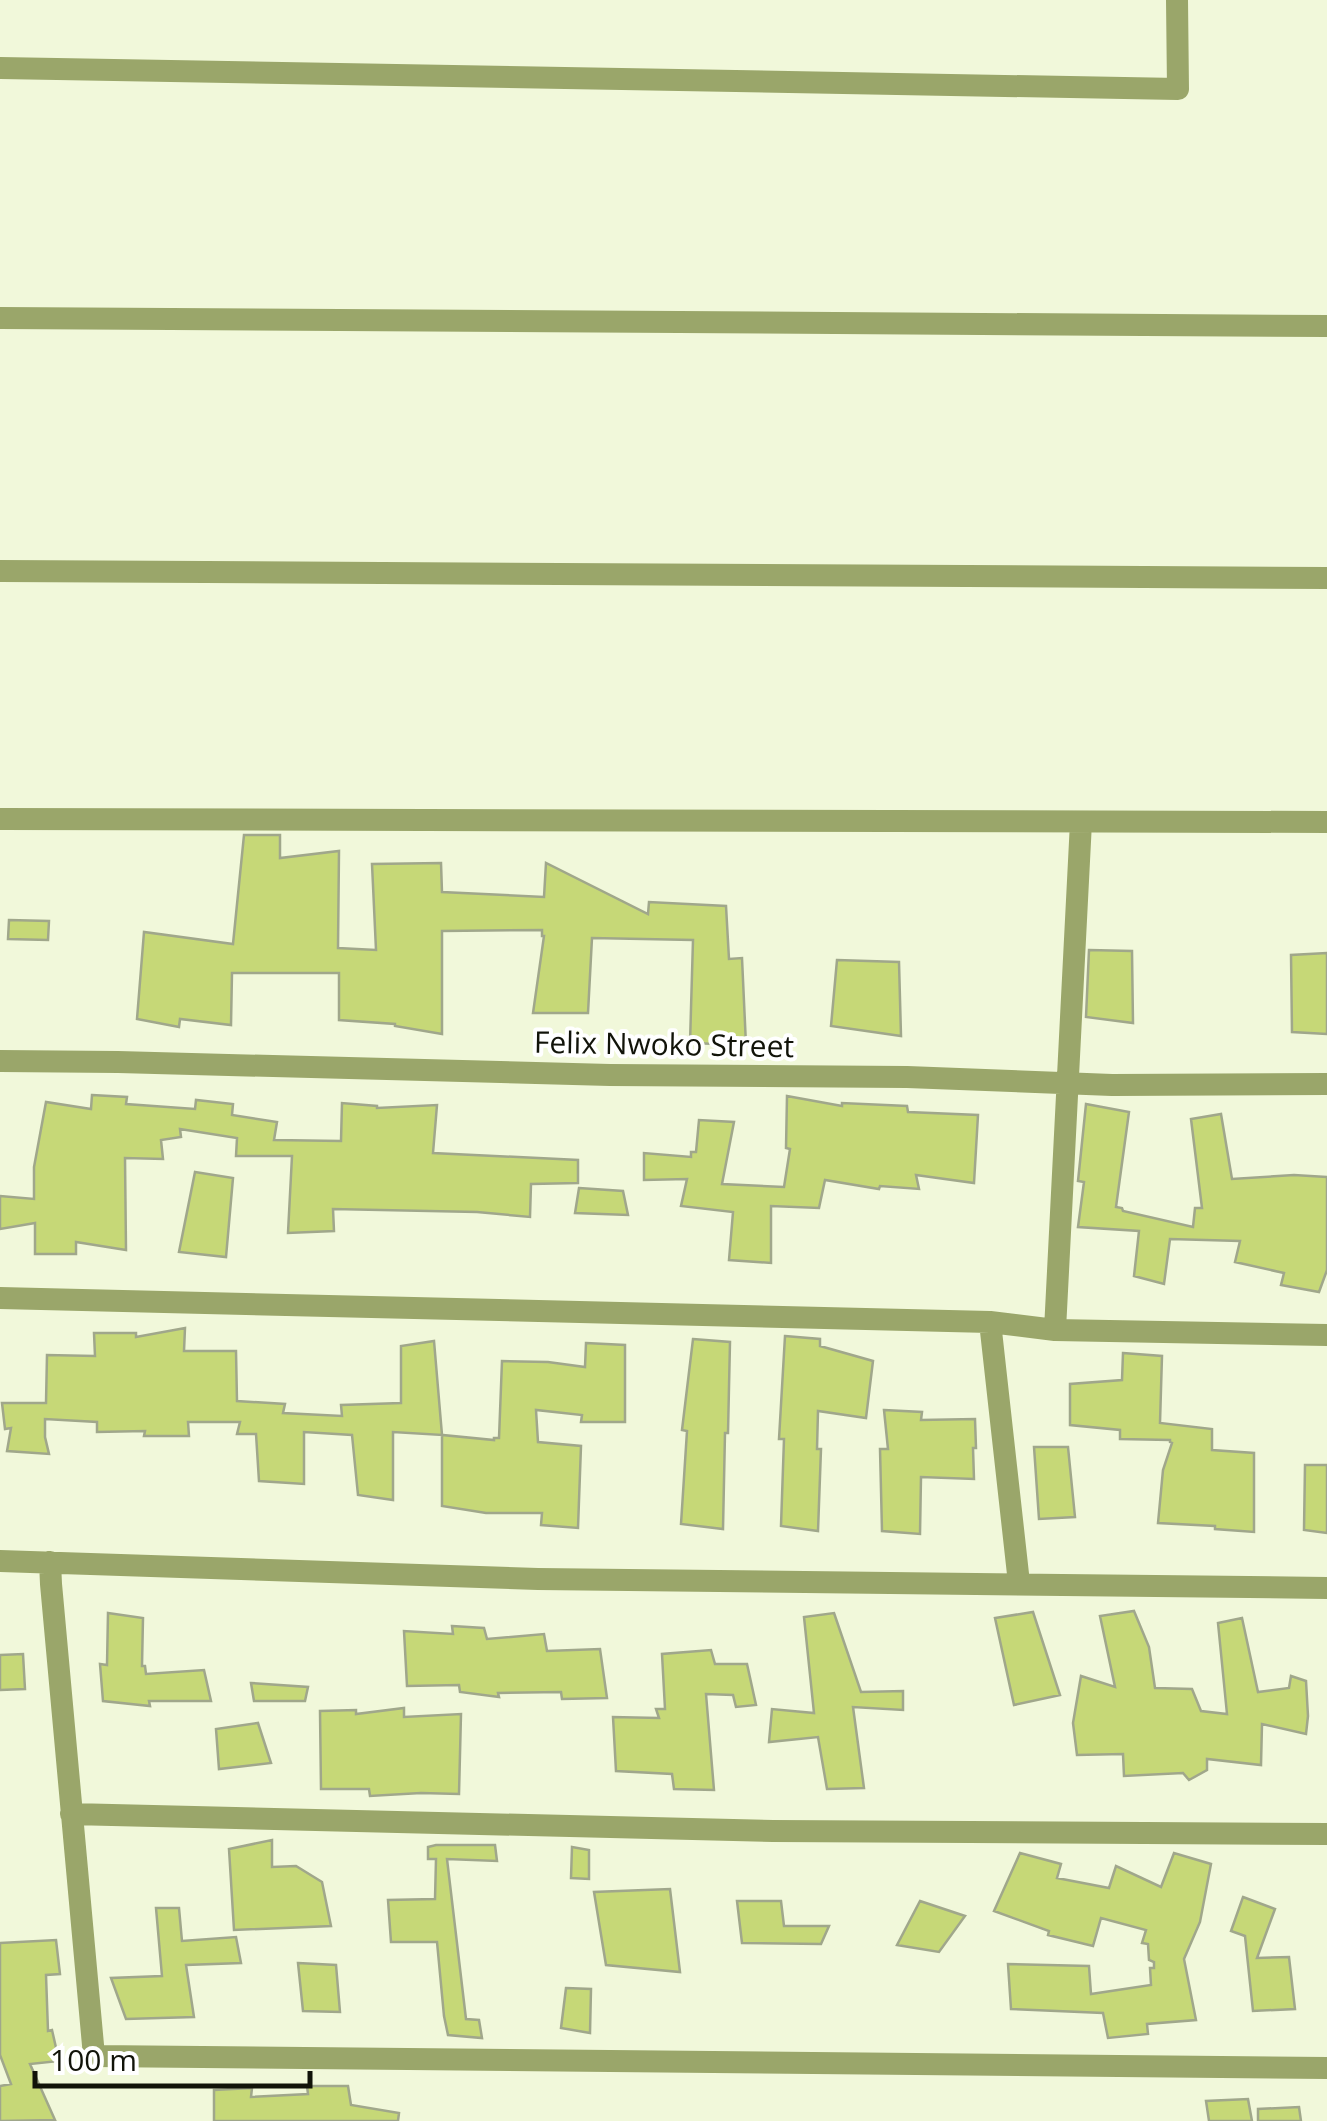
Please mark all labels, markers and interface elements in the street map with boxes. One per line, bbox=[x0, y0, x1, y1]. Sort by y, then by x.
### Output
street label: Felix Nwoko Street bbox=[534, 1021, 794, 1066]
scale bar bbox=[35, 2026, 310, 2088]
text: 100 m bbox=[50, 2039, 137, 2080]

